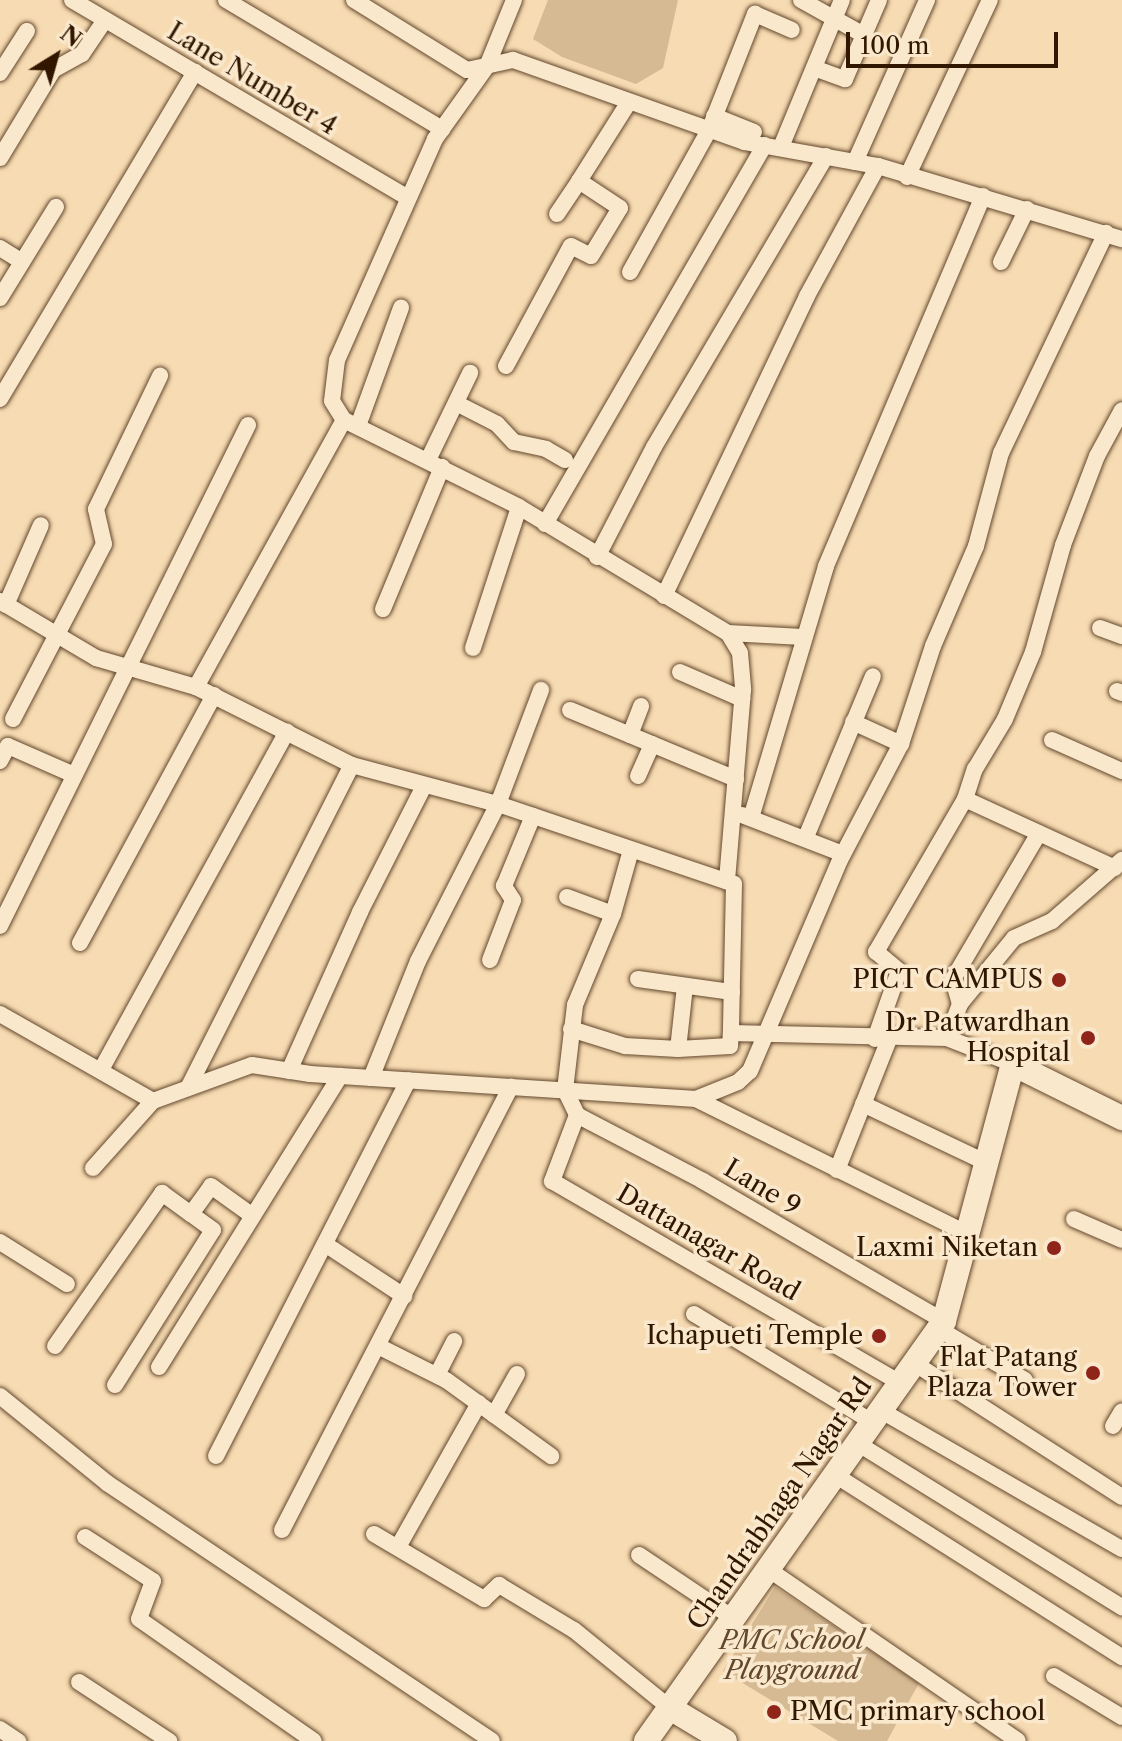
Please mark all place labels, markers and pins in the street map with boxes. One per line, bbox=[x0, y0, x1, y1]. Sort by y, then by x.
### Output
place label: PICT CAMPUS bbox=[852, 964, 1043, 996]
marker: PICT CAMPUS bbox=[1050, 971, 1068, 989]
place label: Dr Patwardhan Hospital bbox=[884, 1007, 1070, 1068]
marker: Dr Patwardhan Hospital bbox=[1077, 1027, 1099, 1049]
place label: Laxmi Niketan bbox=[856, 1232, 1038, 1264]
marker: Laxmi Niketan bbox=[1045, 1239, 1063, 1257]
place label: Ichapueti Temple bbox=[645, 1320, 863, 1352]
marker: Ichapueti Temple bbox=[870, 1327, 888, 1345]
place label: Flat Patang Plaza Tower bbox=[926, 1342, 1077, 1404]
marker: Flat Patang Plaza Tower bbox=[1084, 1364, 1102, 1382]
place label: PMC primary school bbox=[790, 1696, 1046, 1728]
marker: PMC primary school bbox=[765, 1703, 783, 1721]

